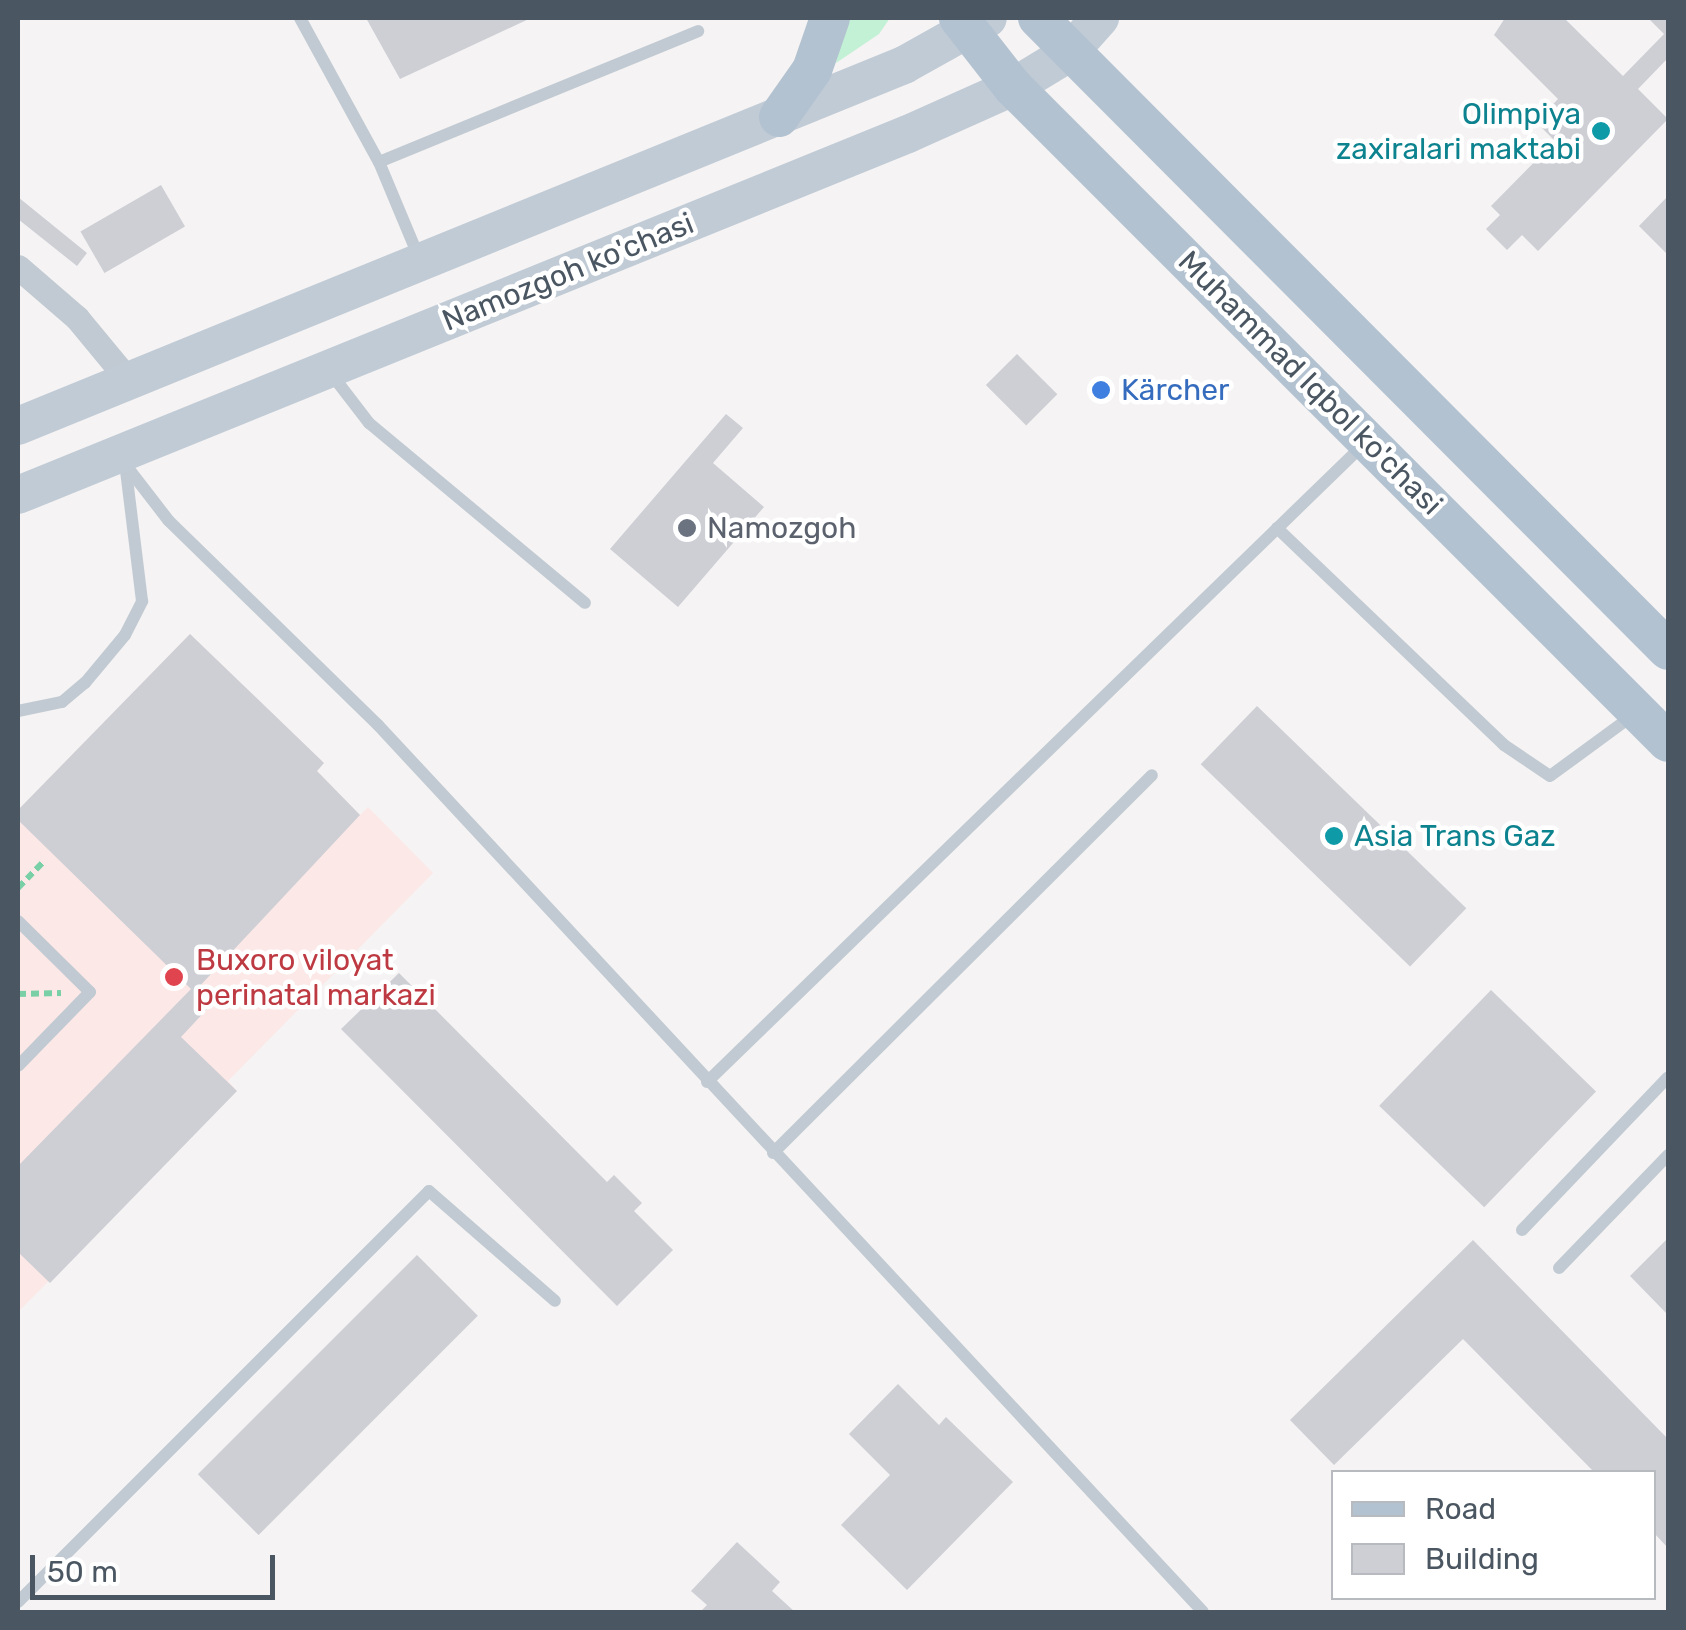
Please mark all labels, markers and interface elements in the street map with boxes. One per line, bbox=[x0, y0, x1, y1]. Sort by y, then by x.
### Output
place label: Olimpiya zaxiralari maktabi bbox=[1336, 96, 1581, 166]
marker: Olimpiya zaxiralari maktabi bbox=[1590, 120, 1612, 142]
street label: Namozgoh ko'chasi bbox=[437, 205, 699, 339]
street label: Muhammad Iqbol ko'chasi bbox=[1171, 244, 1449, 522]
place label: Kärcher bbox=[1121, 372, 1230, 408]
marker: Kärcher bbox=[1090, 379, 1112, 401]
place label: Namozgoh bbox=[707, 510, 857, 546]
marker: Namozgoh bbox=[676, 517, 698, 539]
place label: Asia Trans Gaz bbox=[1354, 818, 1556, 854]
marker: Asia Trans Gaz bbox=[1323, 825, 1345, 847]
place label: Buxoro viloyat perinatal markazi bbox=[196, 942, 436, 1012]
marker: Buxoro viloyat perinatal markazi bbox=[161, 964, 187, 990]
legend bbox=[1331, 1470, 1656, 1600]
text: Road bbox=[1425, 1491, 1496, 1527]
scale bar bbox=[35, 1535, 280, 1597]
text: Building bbox=[1425, 1541, 1539, 1577]
text: 50 m bbox=[47, 1554, 118, 1590]

